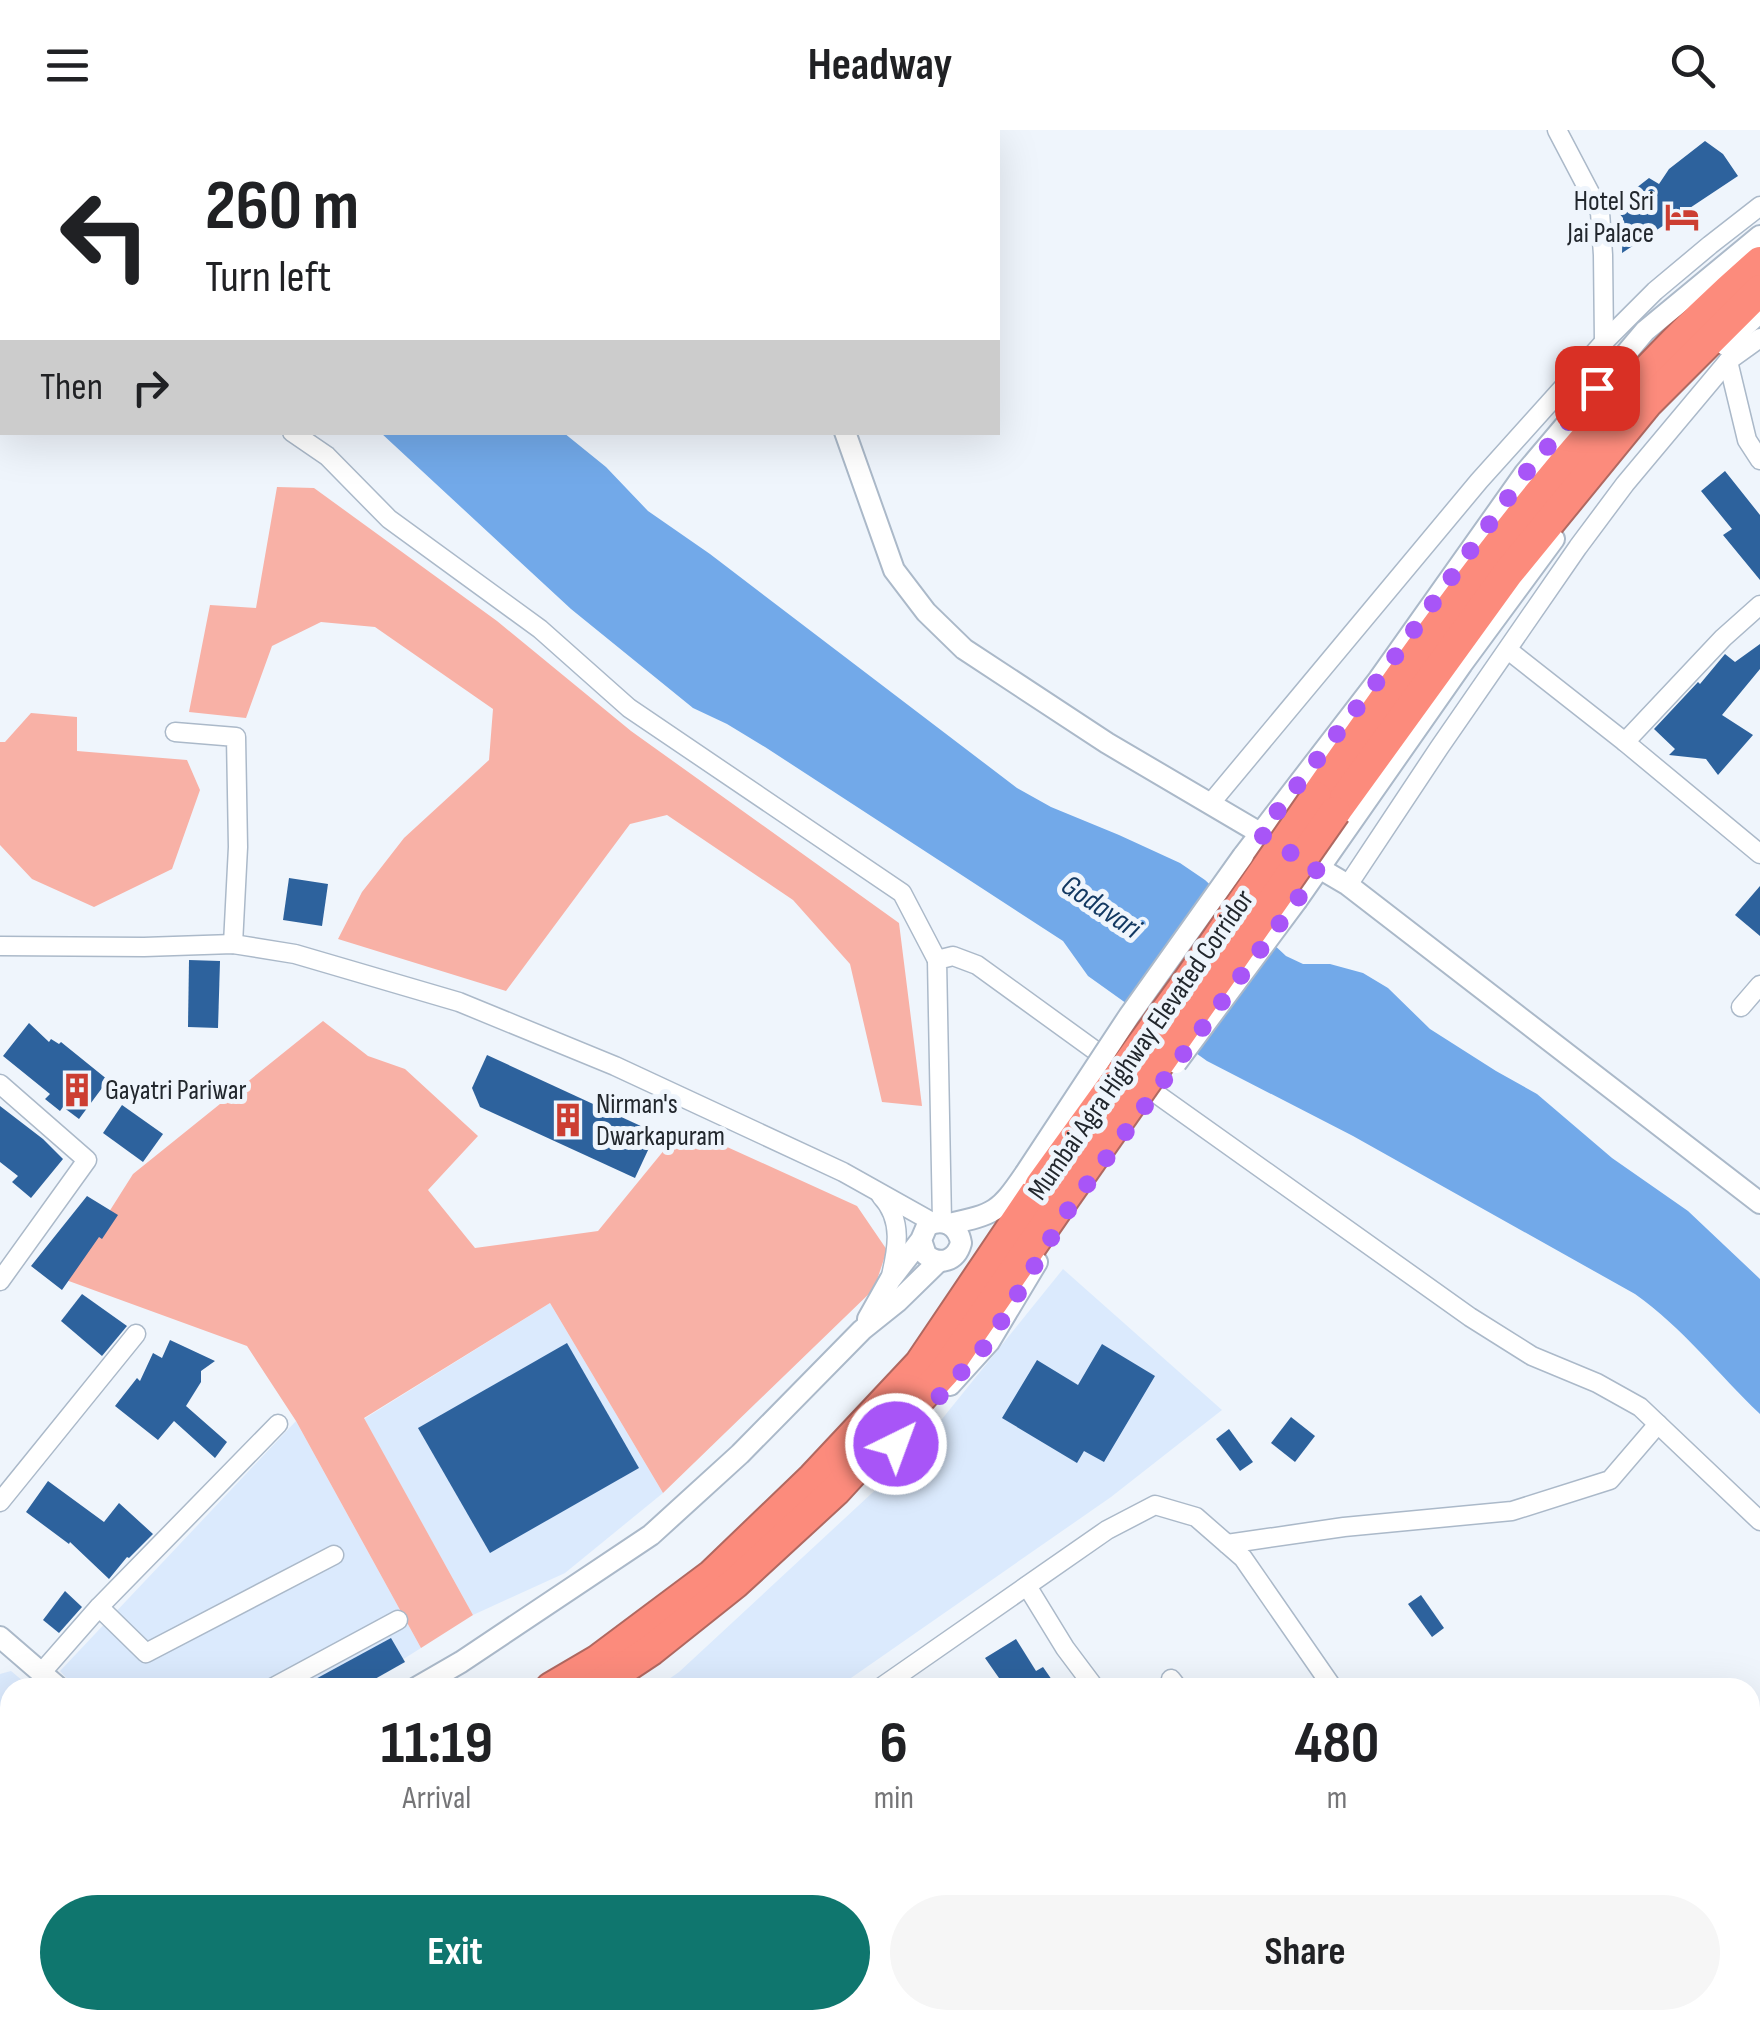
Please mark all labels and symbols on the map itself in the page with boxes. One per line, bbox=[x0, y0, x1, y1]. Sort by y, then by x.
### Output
place label: Hotel Sri Jai Palace bbox=[1566, 185, 1654, 250]
hotel icon: Hotel Sri Jai Palace bbox=[1663, 198, 1701, 236]
pin bbox=[1555, 346, 1640, 431]
water label: Godavari bbox=[1054, 867, 1149, 948]
street label: Mumbai Agra Highway Elevated Corridor bbox=[1021, 884, 1261, 1206]
building icon: Gayatri Pariwar bbox=[58, 1071, 96, 1109]
place label: Gayatri Pariwar bbox=[105, 1074, 246, 1107]
place label: Nirman's Dwarkapuram bbox=[596, 1088, 725, 1153]
building icon: Nirman's Dwarkapuram bbox=[549, 1101, 587, 1139]
position arrow bbox=[844, 1392, 948, 1496]

